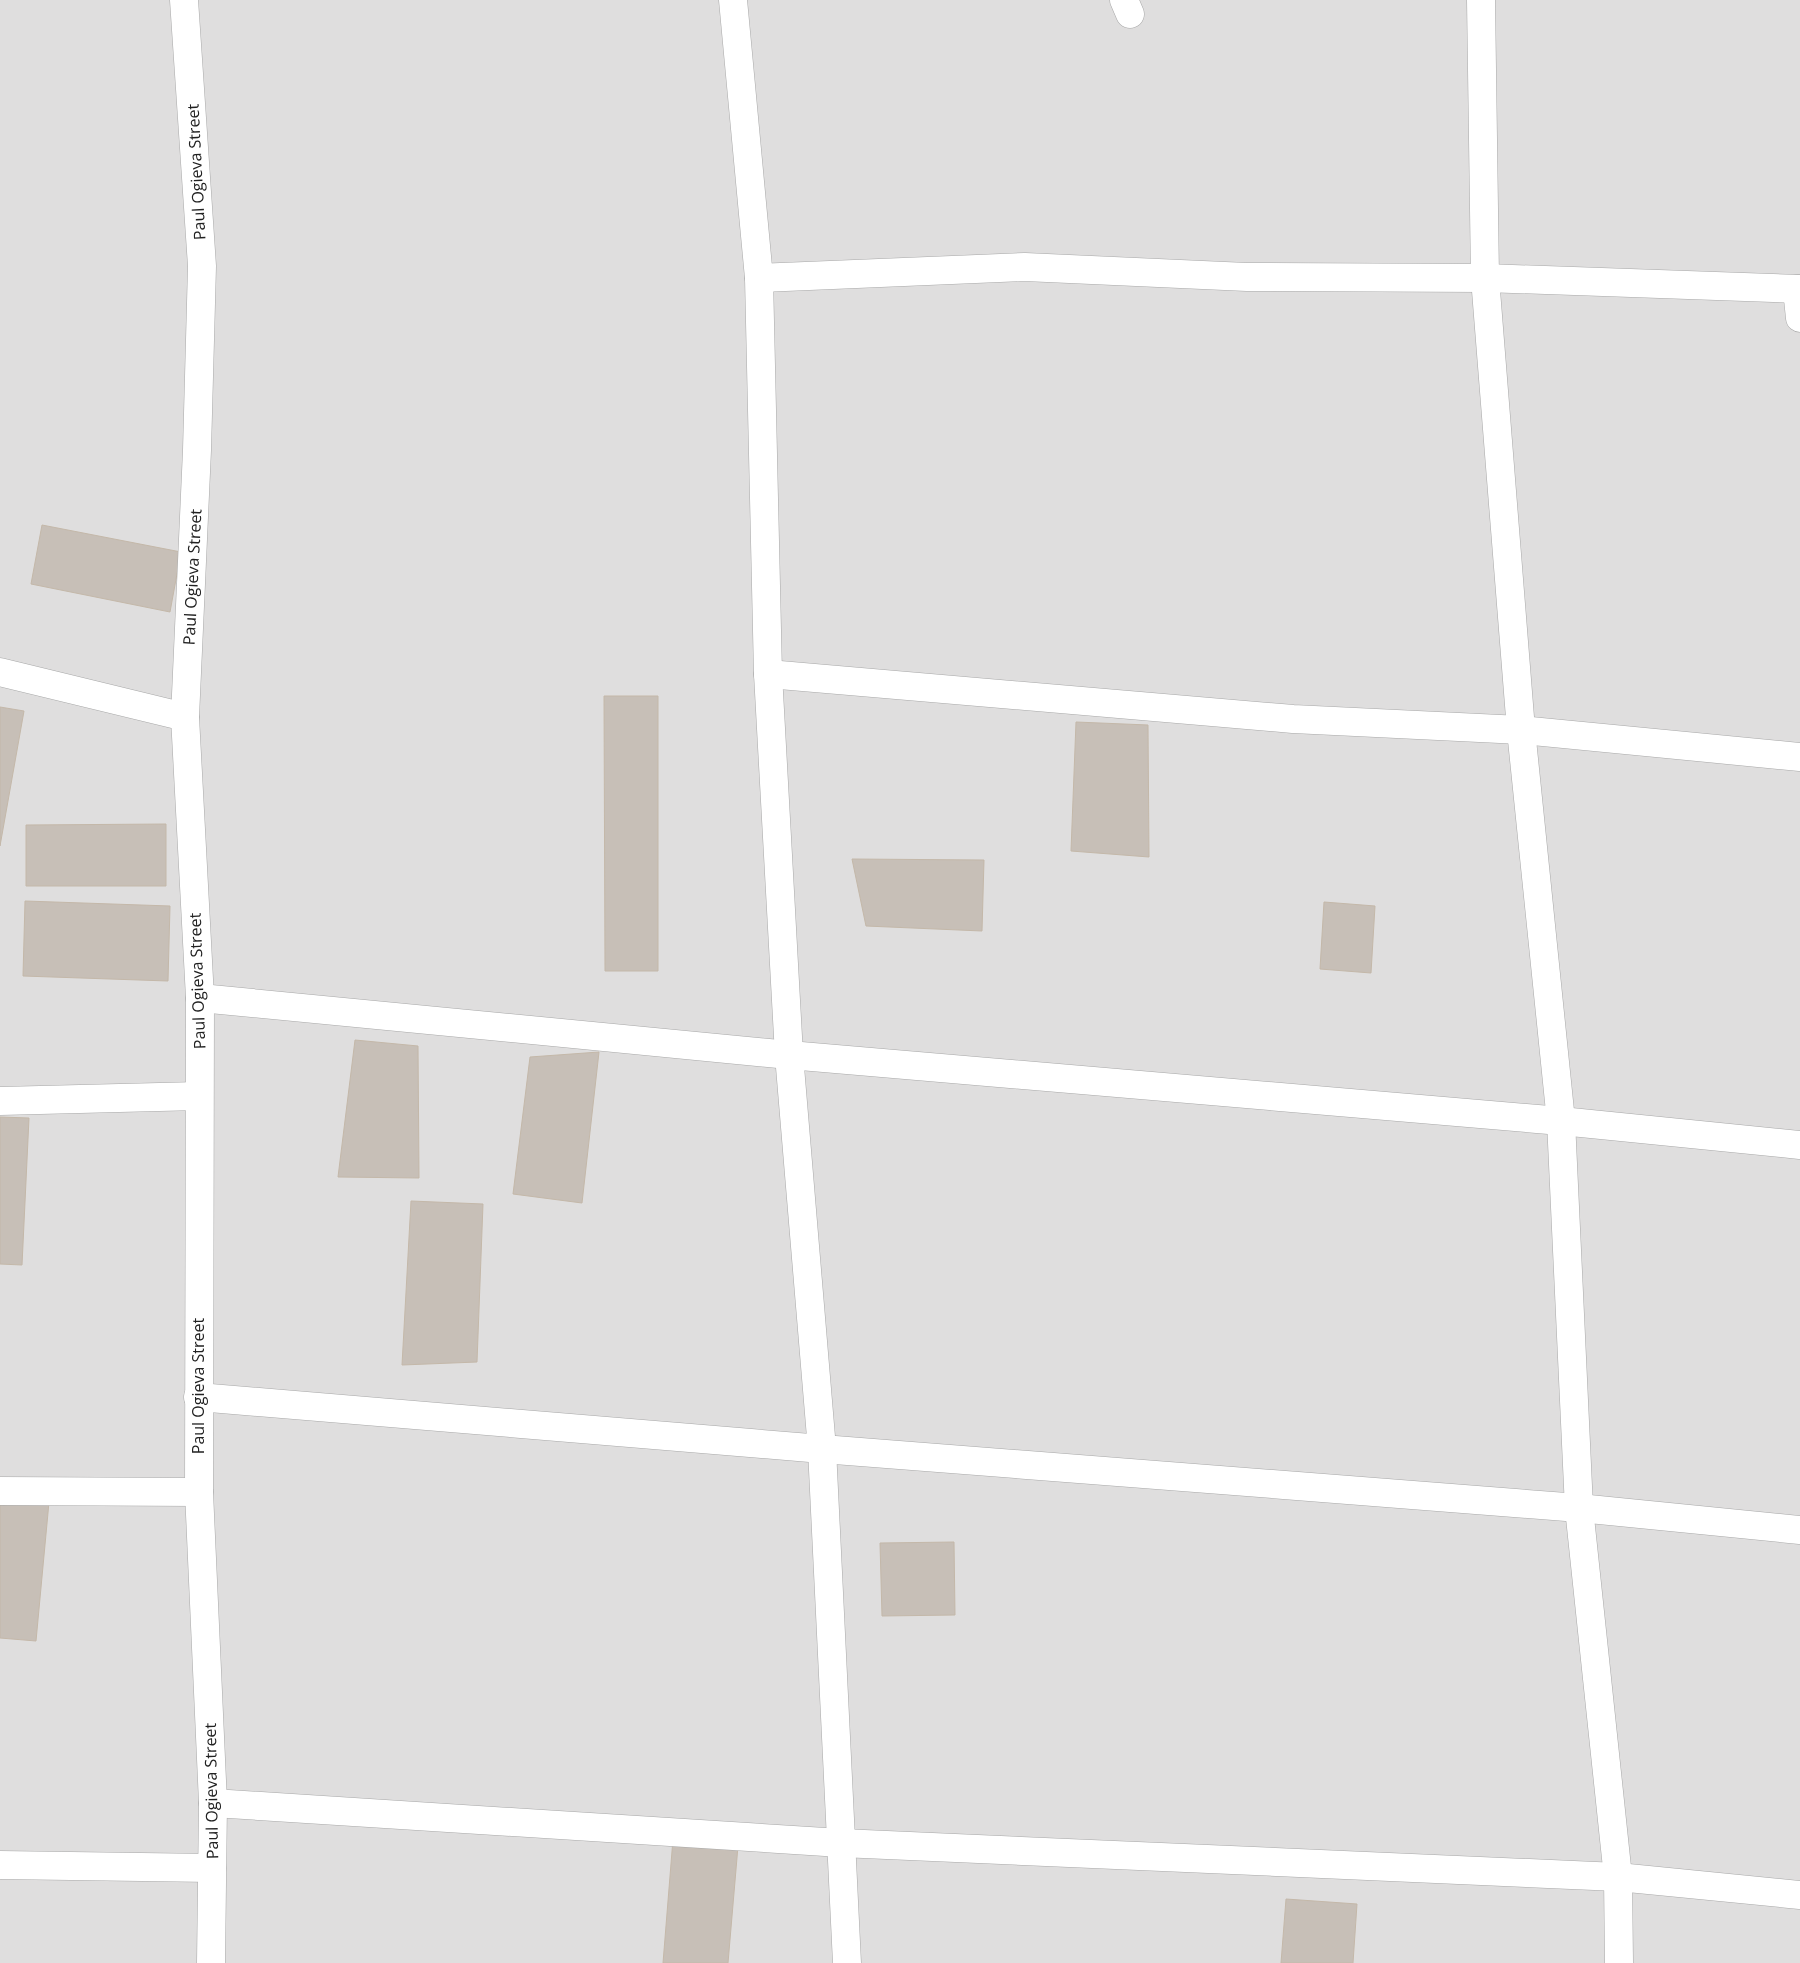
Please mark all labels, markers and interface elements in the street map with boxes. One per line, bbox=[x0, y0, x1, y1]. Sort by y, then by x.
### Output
street label: Paul Ogieva Street bbox=[181, 103, 211, 241]
street label: Paul Ogieva Street bbox=[177, 508, 207, 646]
street label: Paul Ogieva Street bbox=[184, 912, 210, 1050]
street label: Paul Ogieva Street bbox=[187, 1318, 209, 1454]
street label: Paul Ogieva Street bbox=[199, 1722, 223, 1859]

